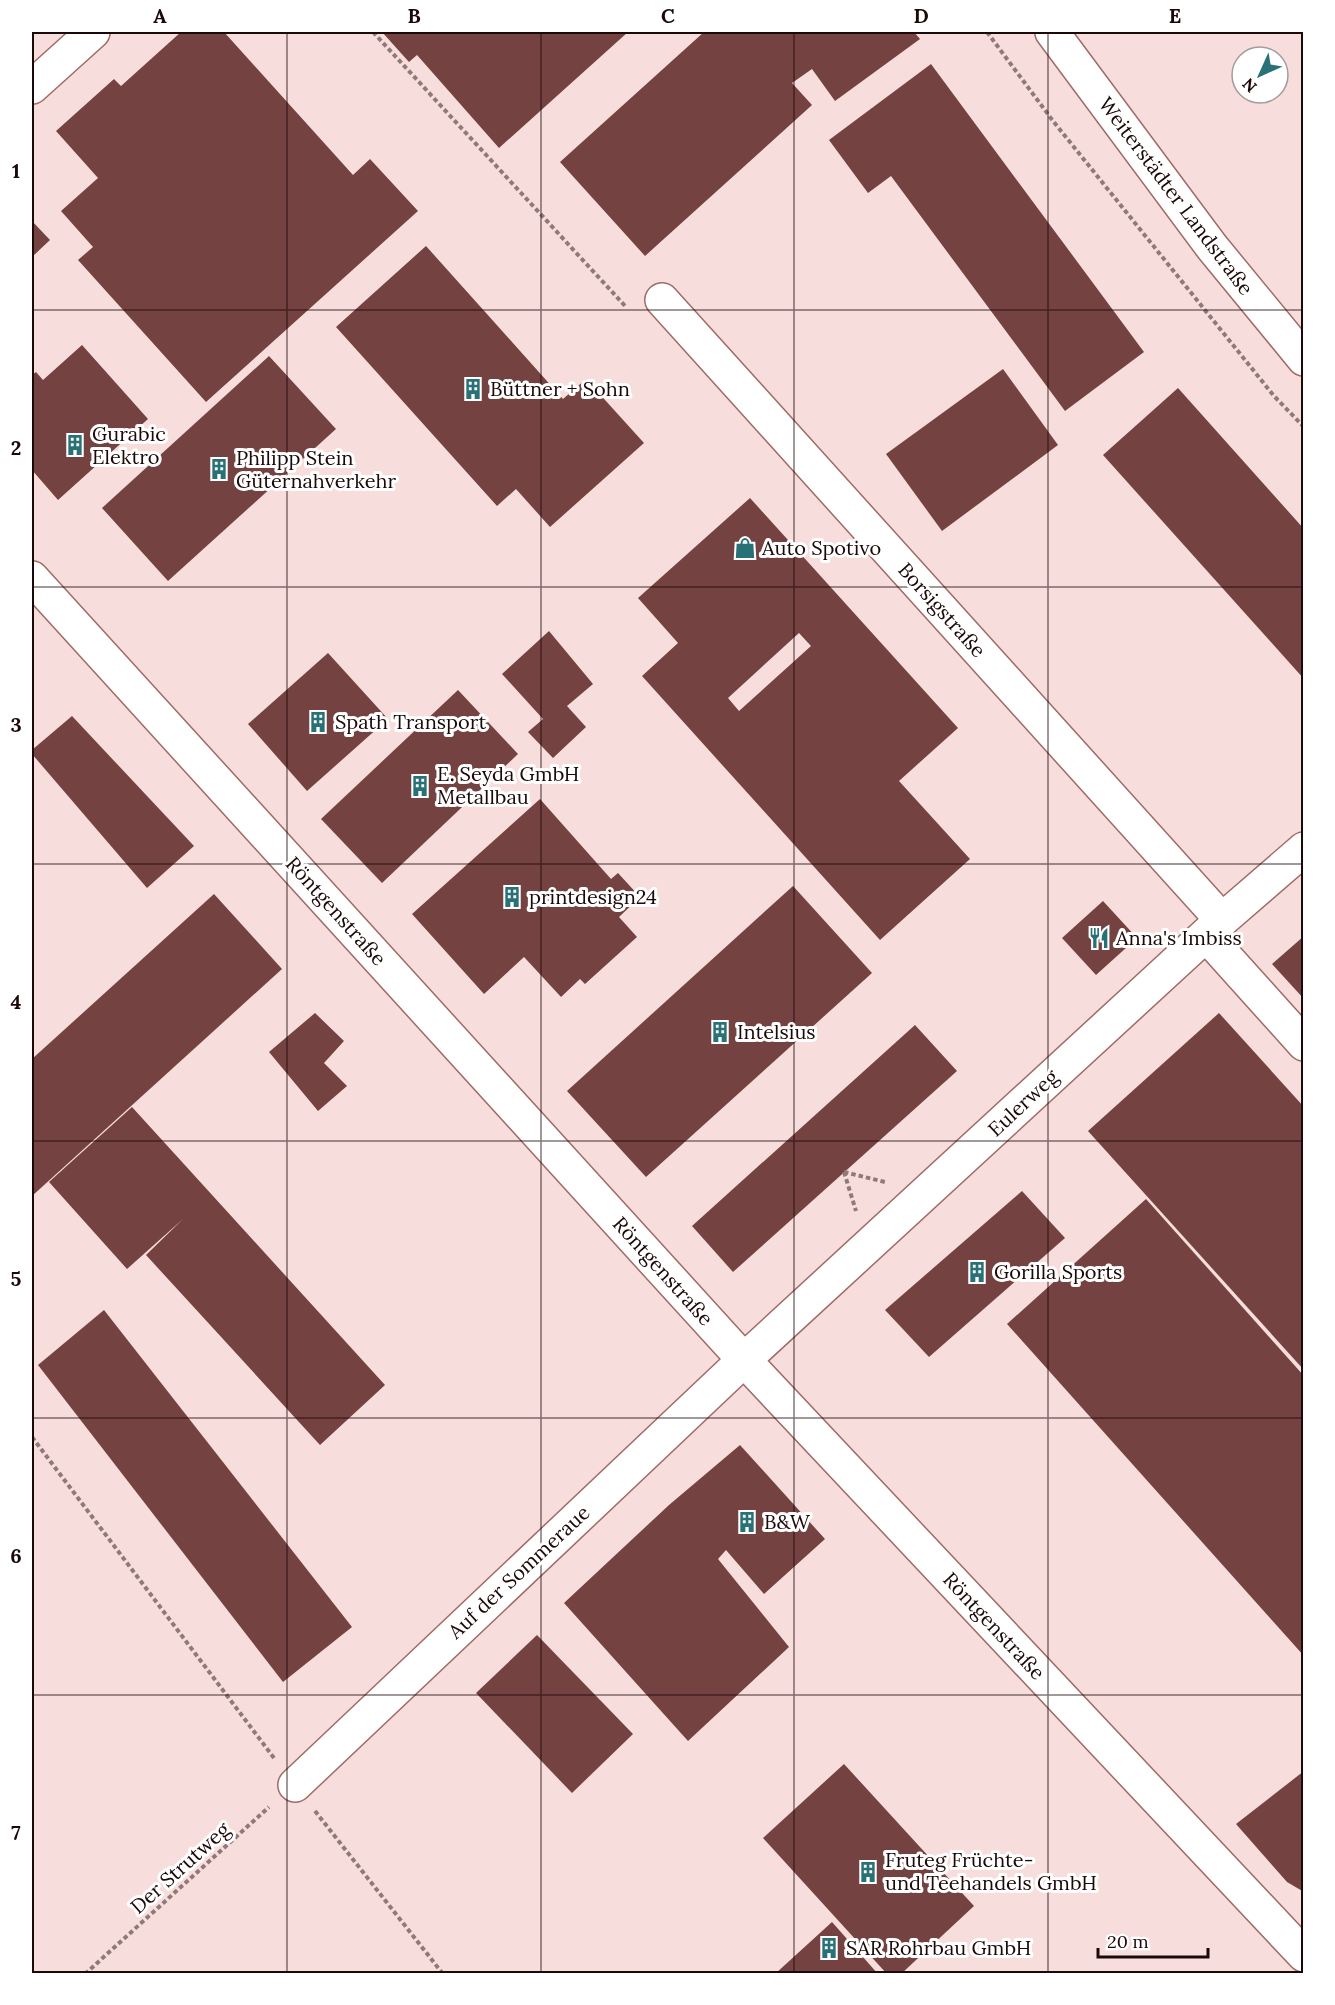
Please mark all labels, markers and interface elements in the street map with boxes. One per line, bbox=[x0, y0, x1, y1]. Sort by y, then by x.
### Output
text: A bbox=[153, 3, 167, 28]
text: B bbox=[407, 3, 421, 28]
text: C bbox=[661, 3, 675, 28]
text: D bbox=[913, 3, 929, 28]
text: E bbox=[1169, 3, 1181, 28]
north arrow bbox=[1230, 45, 1290, 105]
text: N bbox=[1238, 74, 1261, 97]
street label: Weiterstädter Landstraße bbox=[1094, 92, 1259, 300]
text: 1 bbox=[12, 158, 20, 183]
place label: Büttner + Sohn bbox=[490, 376, 630, 401]
building icon: Büttner + Sohn bbox=[461, 377, 485, 401]
place label: Gurabic Elektro bbox=[92, 421, 166, 469]
building icon: Gurabic Elektro bbox=[63, 433, 87, 457]
text: 2 bbox=[11, 435, 21, 460]
place label: Philipp Stein Güternahverkehr bbox=[236, 445, 397, 493]
building icon: Philipp Stein Güternahverkehr bbox=[207, 457, 231, 481]
place label: Auto Spotivo bbox=[761, 535, 881, 560]
shop icon: Auto Spotivo bbox=[733, 536, 757, 560]
street label: Borsigstraße bbox=[893, 557, 992, 662]
place label: Spath Transport bbox=[335, 709, 486, 734]
building icon: Spath Transport bbox=[306, 710, 330, 734]
text: 3 bbox=[10, 712, 22, 737]
place label: E. Seyda GmbH Metallbau bbox=[437, 761, 579, 809]
building icon: E. Seyda GmbH Metallbau bbox=[408, 774, 432, 798]
street label: Röntgenstraße bbox=[281, 851, 392, 970]
place label: printdesign24 bbox=[529, 884, 657, 909]
building icon: printdesign24 bbox=[500, 885, 524, 909]
place label: Anna's Imbiss bbox=[1115, 925, 1242, 950]
restaurant icon: Anna's Imbiss bbox=[1087, 926, 1111, 950]
text: 4 bbox=[11, 989, 22, 1014]
place label: Intelsius bbox=[737, 1019, 816, 1044]
building icon: Intelsius bbox=[708, 1020, 732, 1044]
street label: Eulerweg bbox=[982, 1063, 1064, 1141]
street label: Röntgenstraße bbox=[608, 1211, 719, 1330]
place label: Gorilla Sports bbox=[994, 1259, 1122, 1284]
building icon: Gorilla Sports bbox=[965, 1260, 989, 1284]
text: 5 bbox=[11, 1266, 22, 1291]
street label: Auf der Sommeraue bbox=[442, 1500, 595, 1644]
place label: B&W bbox=[764, 1509, 811, 1534]
building icon: B&W bbox=[735, 1510, 759, 1534]
text: 6 bbox=[10, 1543, 22, 1568]
street label: Röntgenstraße bbox=[938, 1567, 1051, 1685]
street label: Der Strutweg bbox=[125, 1816, 235, 1919]
text: 7 bbox=[11, 1820, 21, 1845]
place label: Fruteg Früchte- und Teehandels GmbH bbox=[885, 1847, 1097, 1895]
building icon: Fruteg Früchte- und Teehandels GmbH bbox=[856, 1860, 880, 1884]
scale bar bbox=[1098, 1921, 1208, 1959]
text: 20 m bbox=[1107, 1930, 1149, 1953]
place label: SAR Rohrbau GmbH bbox=[846, 1935, 1031, 1960]
building icon: SAR Rohrbau GmbH bbox=[817, 1936, 841, 1960]

